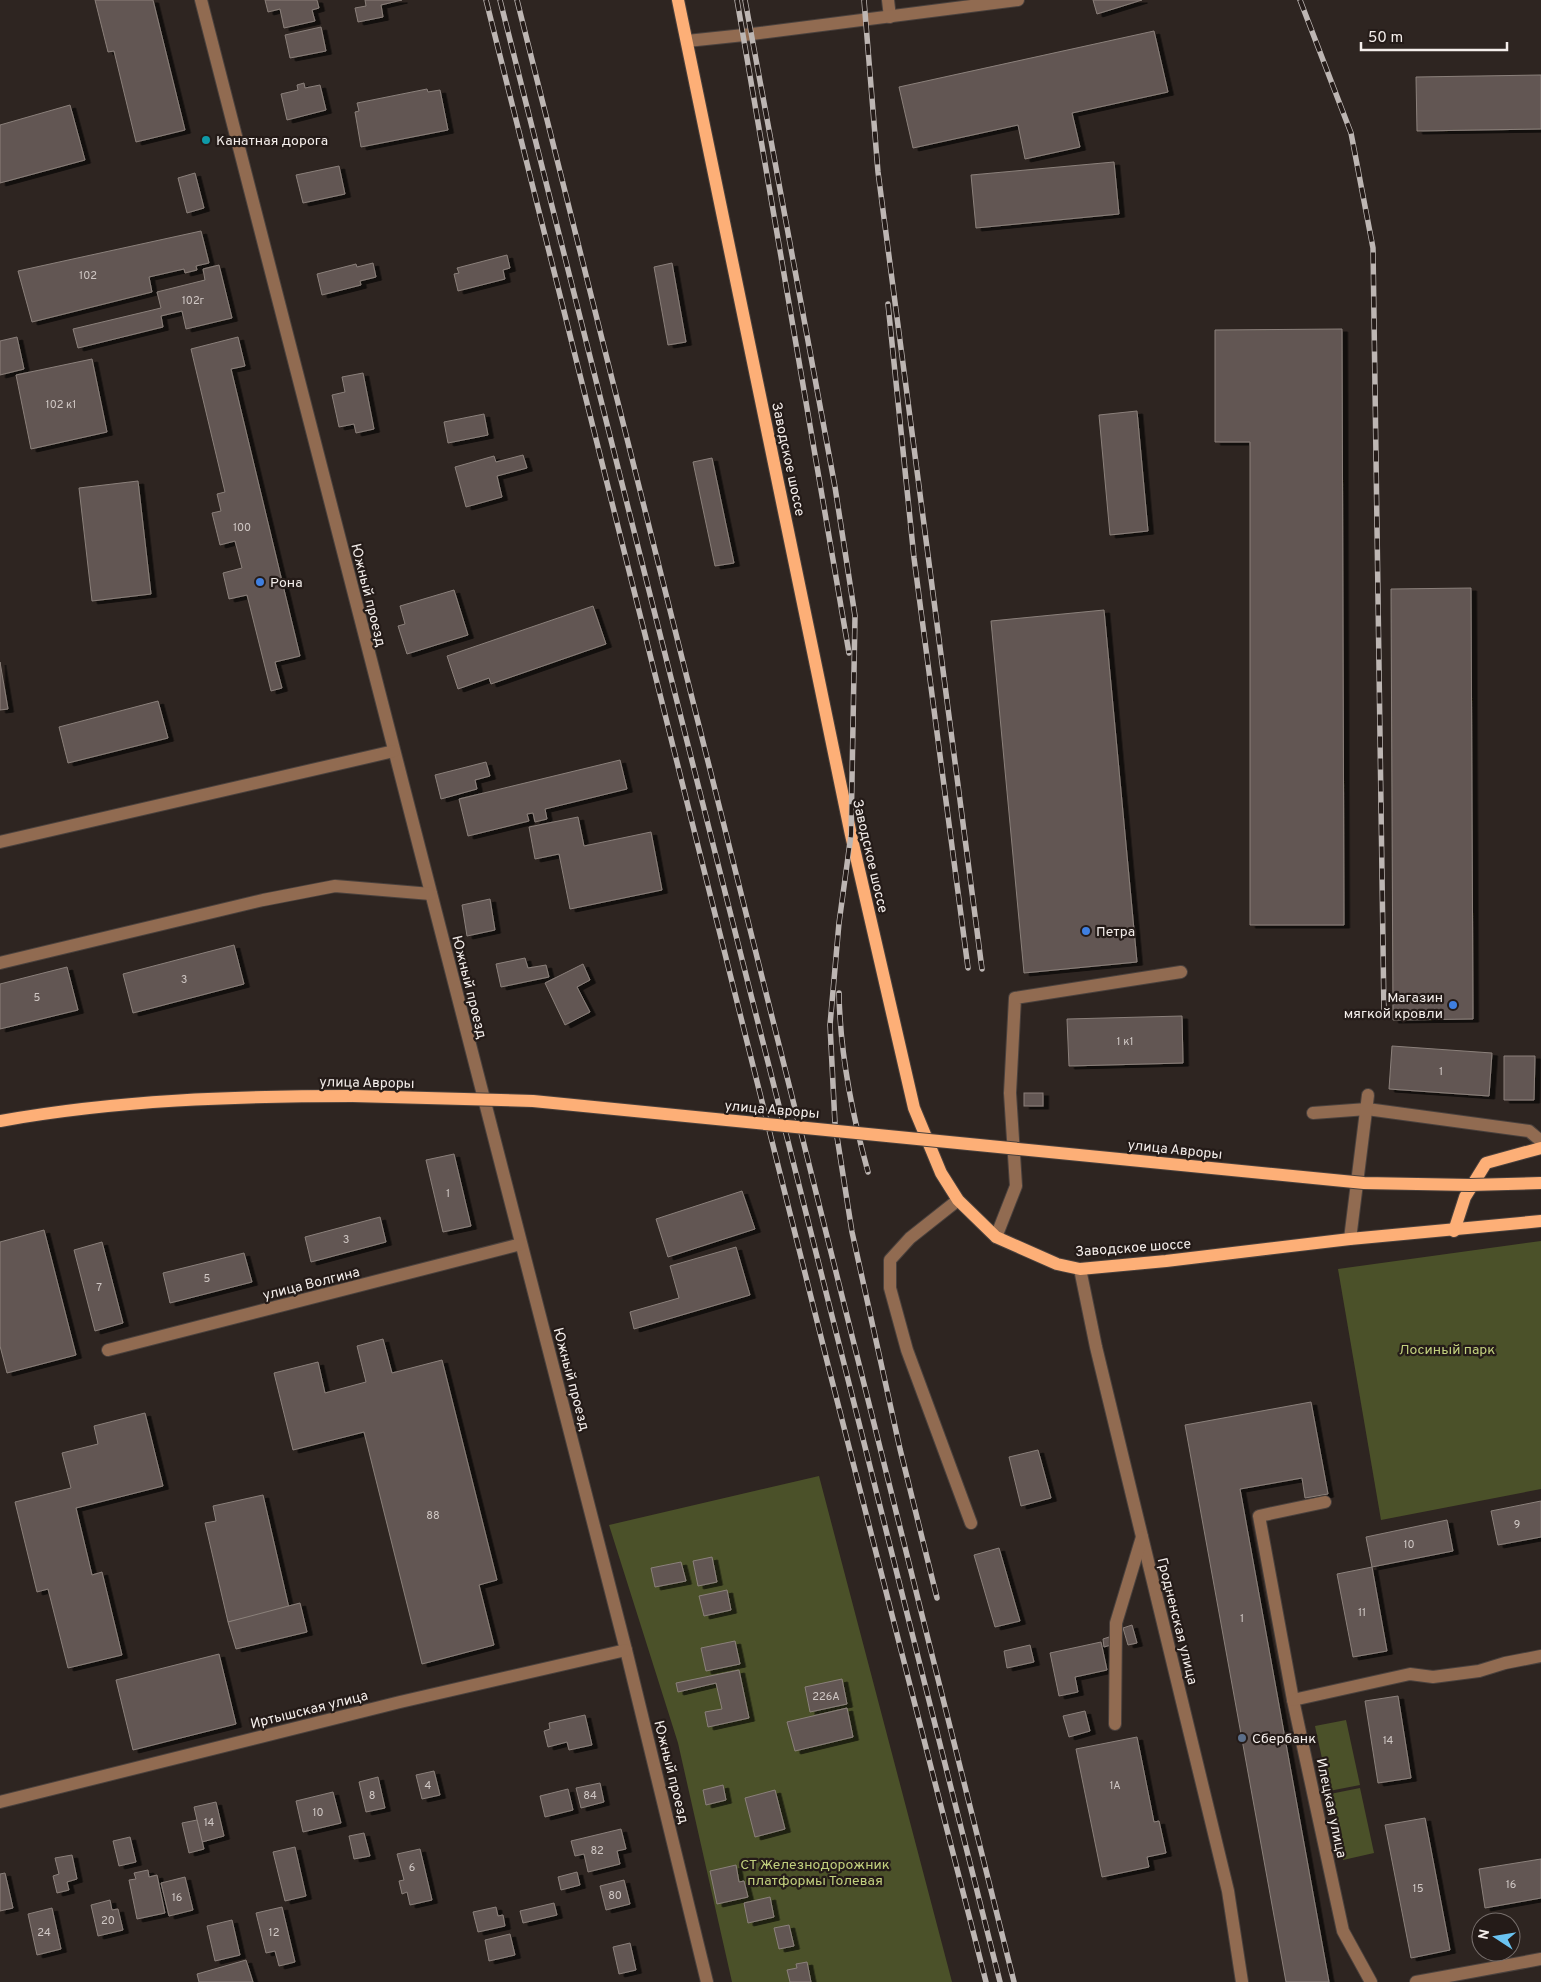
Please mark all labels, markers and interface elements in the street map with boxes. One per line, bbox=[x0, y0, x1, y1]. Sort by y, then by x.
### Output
scale bar bbox=[1361, 20, 1507, 52]
text: 50 m bbox=[1368, 29, 1403, 48]
place label: Канатная дорога bbox=[216, 133, 328, 150]
marker: Канатная дорога bbox=[200, 134, 212, 146]
house number: 102 bbox=[79, 269, 97, 283]
house number: 102г bbox=[182, 294, 205, 308]
house number: 102 к1 bbox=[46, 398, 76, 412]
street label: Заводское шоссе bbox=[767, 401, 808, 518]
house number: 100 bbox=[233, 521, 251, 535]
street label: Южный проезд bbox=[346, 542, 389, 649]
place label: Рона bbox=[270, 575, 303, 592]
marker: Рона bbox=[254, 576, 266, 588]
street label: Заводское шоссе bbox=[848, 798, 891, 915]
place label: Петра bbox=[1096, 924, 1135, 941]
marker: Петра bbox=[1080, 925, 1092, 937]
street label: Южный проезд bbox=[447, 934, 490, 1041]
house number: 3 bbox=[181, 973, 187, 987]
place label: Магазин мягкой кровли bbox=[1344, 990, 1443, 1023]
house number: 5 bbox=[34, 991, 41, 1005]
marker: Магазин мягкой кровли bbox=[1447, 999, 1459, 1011]
house number: 1 к1 bbox=[1116, 1035, 1134, 1049]
house number: 1 bbox=[1439, 1065, 1443, 1079]
street label: улица Авроры bbox=[319, 1074, 415, 1093]
street label: улица Авроры bbox=[724, 1098, 820, 1123]
street label: улица Авроры bbox=[1127, 1137, 1223, 1164]
house number: 1 bbox=[446, 1187, 450, 1201]
house number: 3 bbox=[343, 1233, 349, 1247]
street label: Заводское шоссе bbox=[1075, 1236, 1192, 1261]
street label: улица Волгина bbox=[261, 1264, 362, 1305]
house number: 5 bbox=[204, 1272, 211, 1286]
house number: 7 bbox=[96, 1281, 102, 1295]
street label: Южный проезд bbox=[549, 1326, 592, 1433]
park label: Лосиный парк bbox=[1399, 1342, 1495, 1359]
house number: 88 bbox=[426, 1509, 440, 1523]
house number: 9 bbox=[1514, 1518, 1520, 1532]
house number: 10 bbox=[1403, 1538, 1415, 1552]
street label: Гродненская улица bbox=[1153, 1556, 1201, 1687]
house number: 11 bbox=[1358, 1606, 1366, 1620]
house number: 1 bbox=[1240, 1612, 1244, 1626]
street label: Иртышская улица bbox=[249, 1688, 370, 1733]
house number: 226А bbox=[812, 1690, 840, 1704]
street label: Южный проезд bbox=[649, 1719, 692, 1826]
place label: Сбербанк bbox=[1252, 1731, 1316, 1748]
marker: Сбербанк bbox=[1236, 1732, 1248, 1744]
house number: 14 bbox=[1383, 1734, 1394, 1748]
street label: Илецкая улица bbox=[1312, 1757, 1349, 1860]
house number: 4 bbox=[425, 1779, 432, 1793]
house number: 1А bbox=[1109, 1779, 1121, 1793]
house number: 8 bbox=[369, 1789, 375, 1803]
house number: 84 bbox=[583, 1789, 597, 1803]
house number: 10 bbox=[312, 1806, 324, 1820]
house number: 14 bbox=[204, 1816, 215, 1830]
house number: 82 bbox=[590, 1844, 604, 1858]
park label: СТ Железнодорожник платформы Толевая bbox=[740, 1857, 890, 1890]
house number: 6 bbox=[409, 1861, 415, 1875]
house number: 16 bbox=[1506, 1878, 1516, 1892]
house number: 15 bbox=[1413, 1882, 1424, 1896]
house number: 80 bbox=[608, 1889, 622, 1903]
house number: 16 bbox=[172, 1891, 182, 1905]
north arrow bbox=[1471, 1912, 1521, 1962]
house number: 20 bbox=[101, 1914, 115, 1928]
house number: 24 bbox=[37, 1926, 51, 1940]
house number: 12 bbox=[269, 1926, 279, 1940]
text: N bbox=[1475, 1928, 1494, 1941]

